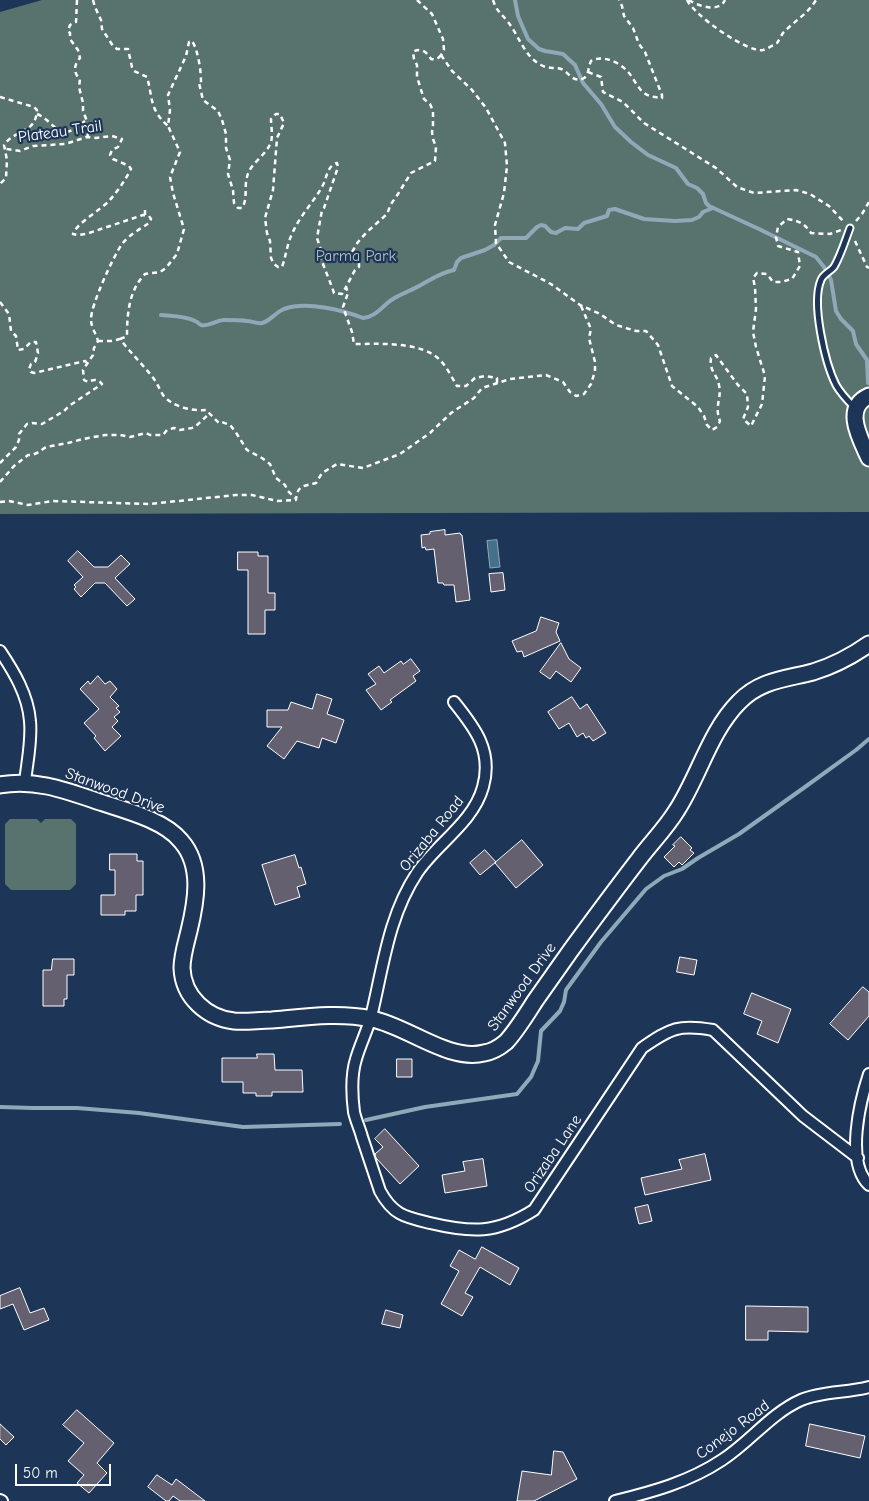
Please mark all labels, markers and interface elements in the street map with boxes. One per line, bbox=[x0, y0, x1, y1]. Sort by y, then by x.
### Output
street label: Plateau Trail bbox=[17, 117, 103, 147]
park label: Parma Park bbox=[316, 246, 396, 266]
street label: Stanwood Drive bbox=[63, 764, 167, 818]
street label: Orizaba Road bbox=[396, 792, 468, 876]
street label: Stanwood Drive bbox=[484, 939, 560, 1035]
street label: Orizaba Lane bbox=[520, 1111, 586, 1197]
street label: Conejo Road bbox=[692, 1396, 774, 1464]
scale bar bbox=[18, 1454, 114, 1486]
text: 50 m bbox=[23, 1464, 58, 1482]

